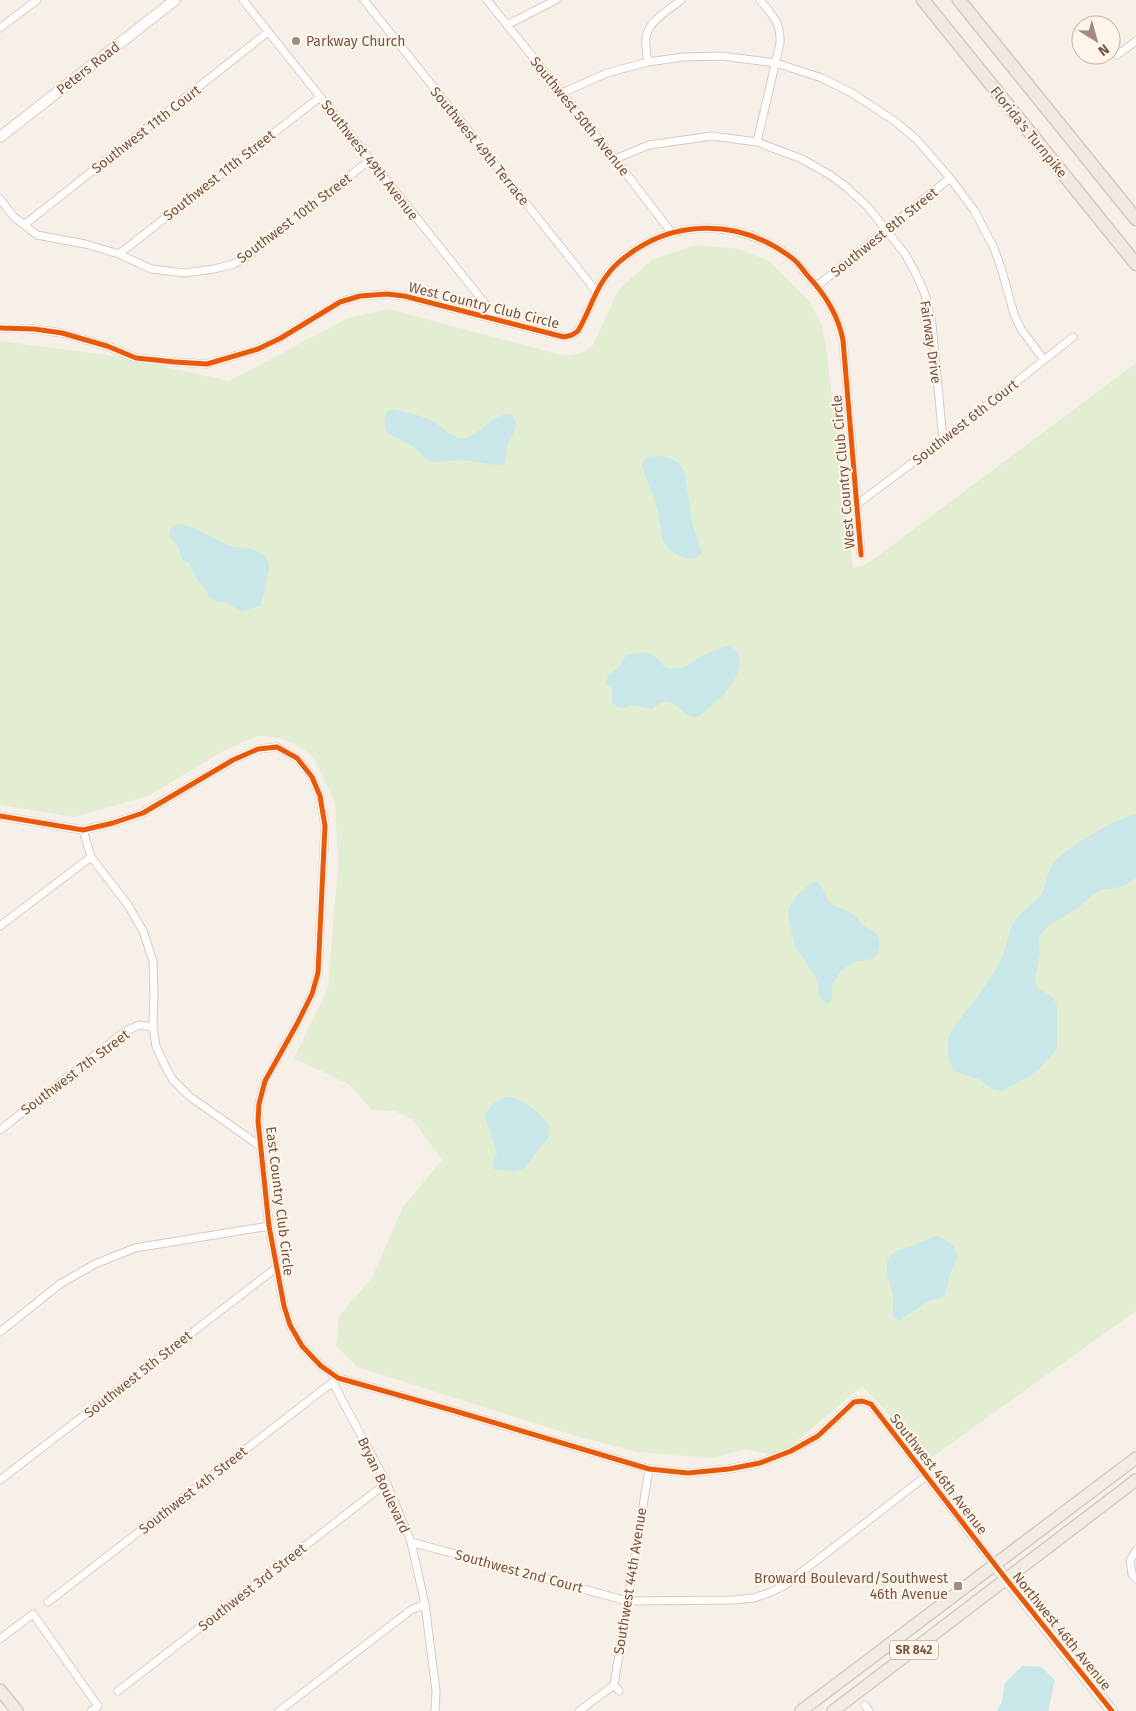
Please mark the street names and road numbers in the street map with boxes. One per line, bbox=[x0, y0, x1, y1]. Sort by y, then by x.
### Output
street label: Peters Road bbox=[53, 38, 123, 98]
street label: Southwest 50th Avenue bbox=[526, 53, 633, 179]
street label: Southwest 11th Court bbox=[89, 81, 205, 177]
street label: Florida's Turnpike bbox=[987, 83, 1071, 181]
street label: Southwest 49th Terrace bbox=[427, 84, 533, 209]
street label: Southwest 49th Avenue bbox=[317, 97, 422, 224]
street label: Southwest 11th Street bbox=[160, 126, 279, 224]
street label: Southwest 10th Street bbox=[234, 169, 356, 267]
street label: Southwest 8th Street bbox=[827, 183, 942, 281]
street label: West Country Club Circle bbox=[407, 279, 561, 332]
street label: Fairway Drive bbox=[916, 299, 945, 385]
street label: Southwest 6th Court bbox=[909, 375, 1022, 469]
street label: West Country Club Circle bbox=[828, 394, 859, 550]
street label: Southwest 7th Street bbox=[18, 1026, 134, 1119]
street label: East Country Club Circle bbox=[262, 1125, 297, 1277]
street label: Southwest 5th Street bbox=[81, 1326, 196, 1422]
street label: Southwest 46th Avenue bbox=[886, 1411, 991, 1538]
street label: Bryan Boulevard bbox=[354, 1434, 413, 1536]
street label: Southwest 4th Street bbox=[136, 1442, 252, 1538]
street label: Southwest 44th Avenue bbox=[610, 1506, 651, 1656]
street label: Southwest 3rd Street bbox=[195, 1539, 310, 1635]
street label: Southwest 2nd Court bbox=[453, 1546, 586, 1597]
street label: Northwest 46th Avenue bbox=[1009, 1569, 1115, 1694]
road number: SR 842 bbox=[890, 1640, 938, 1660]

